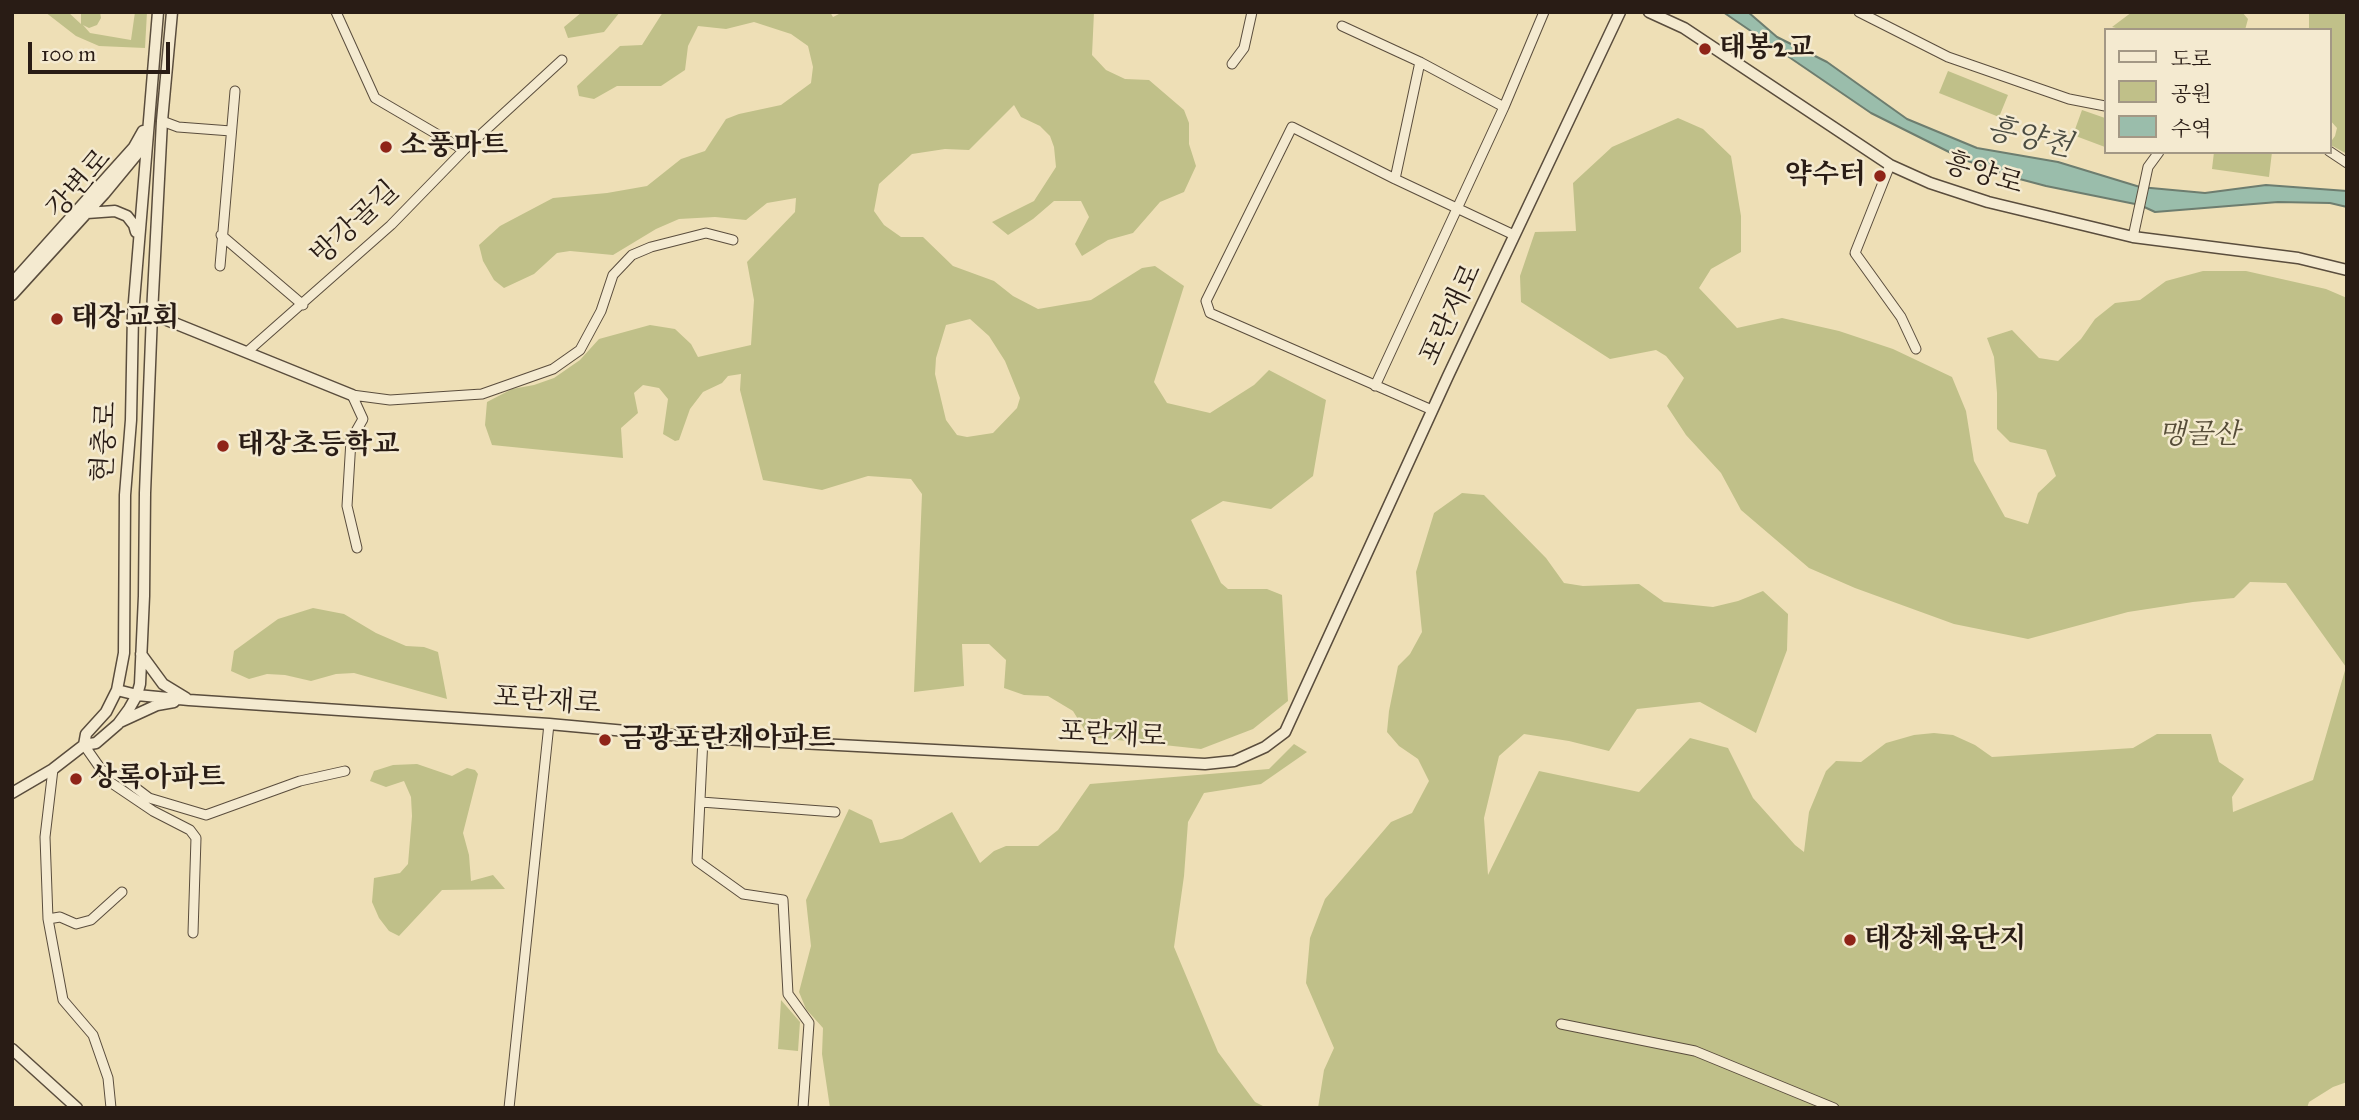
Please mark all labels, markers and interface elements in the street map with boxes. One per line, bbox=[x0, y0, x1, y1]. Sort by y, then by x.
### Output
scale bar bbox=[32, 28, 173, 72]
legend bbox=[2104, 28, 2331, 154]
place label: 태봉2교 bbox=[1719, 32, 1814, 66]
text: 100 m bbox=[41, 41, 96, 67]
marker: 태봉2교 bbox=[1697, 41, 1713, 57]
text: 도로 bbox=[2171, 46, 2212, 72]
text: 공원 bbox=[2171, 81, 2212, 107]
water label: 흥양천 bbox=[1983, 112, 2075, 166]
text: 수역 bbox=[2171, 116, 2212, 142]
place label: 소풍마트 bbox=[400, 130, 508, 164]
marker: 소풍마트 bbox=[378, 139, 394, 155]
street label: 강변로 bbox=[41, 143, 119, 227]
street label: 흥양로 bbox=[1939, 147, 2027, 203]
place label: 약수터 bbox=[1785, 159, 1866, 193]
marker: 약수터 bbox=[1872, 168, 1888, 184]
street label: 방강골길 bbox=[305, 175, 407, 273]
street label: 포란재로 bbox=[1414, 259, 1490, 371]
place label: 태장교회 bbox=[71, 302, 179, 336]
marker: 태장교회 bbox=[49, 311, 65, 327]
street label: 현충로 bbox=[87, 401, 125, 483]
park label: 맹골산 bbox=[2158, 419, 2240, 453]
place label: 태장초등학교 bbox=[237, 429, 399, 463]
marker: 태장초등학교 bbox=[215, 438, 231, 454]
street label: 포란재로 bbox=[492, 681, 602, 723]
street label: 포란재로 bbox=[1057, 716, 1167, 756]
place label: 금광포란재아파트 bbox=[619, 723, 835, 757]
marker: 금광포란재아파트 bbox=[597, 732, 613, 748]
place label: 상록아파트 bbox=[90, 762, 225, 796]
marker: 상록아파트 bbox=[68, 771, 84, 787]
place label: 태장체육단지 bbox=[1864, 923, 2026, 957]
marker: 태장체육단지 bbox=[1842, 932, 1858, 948]

